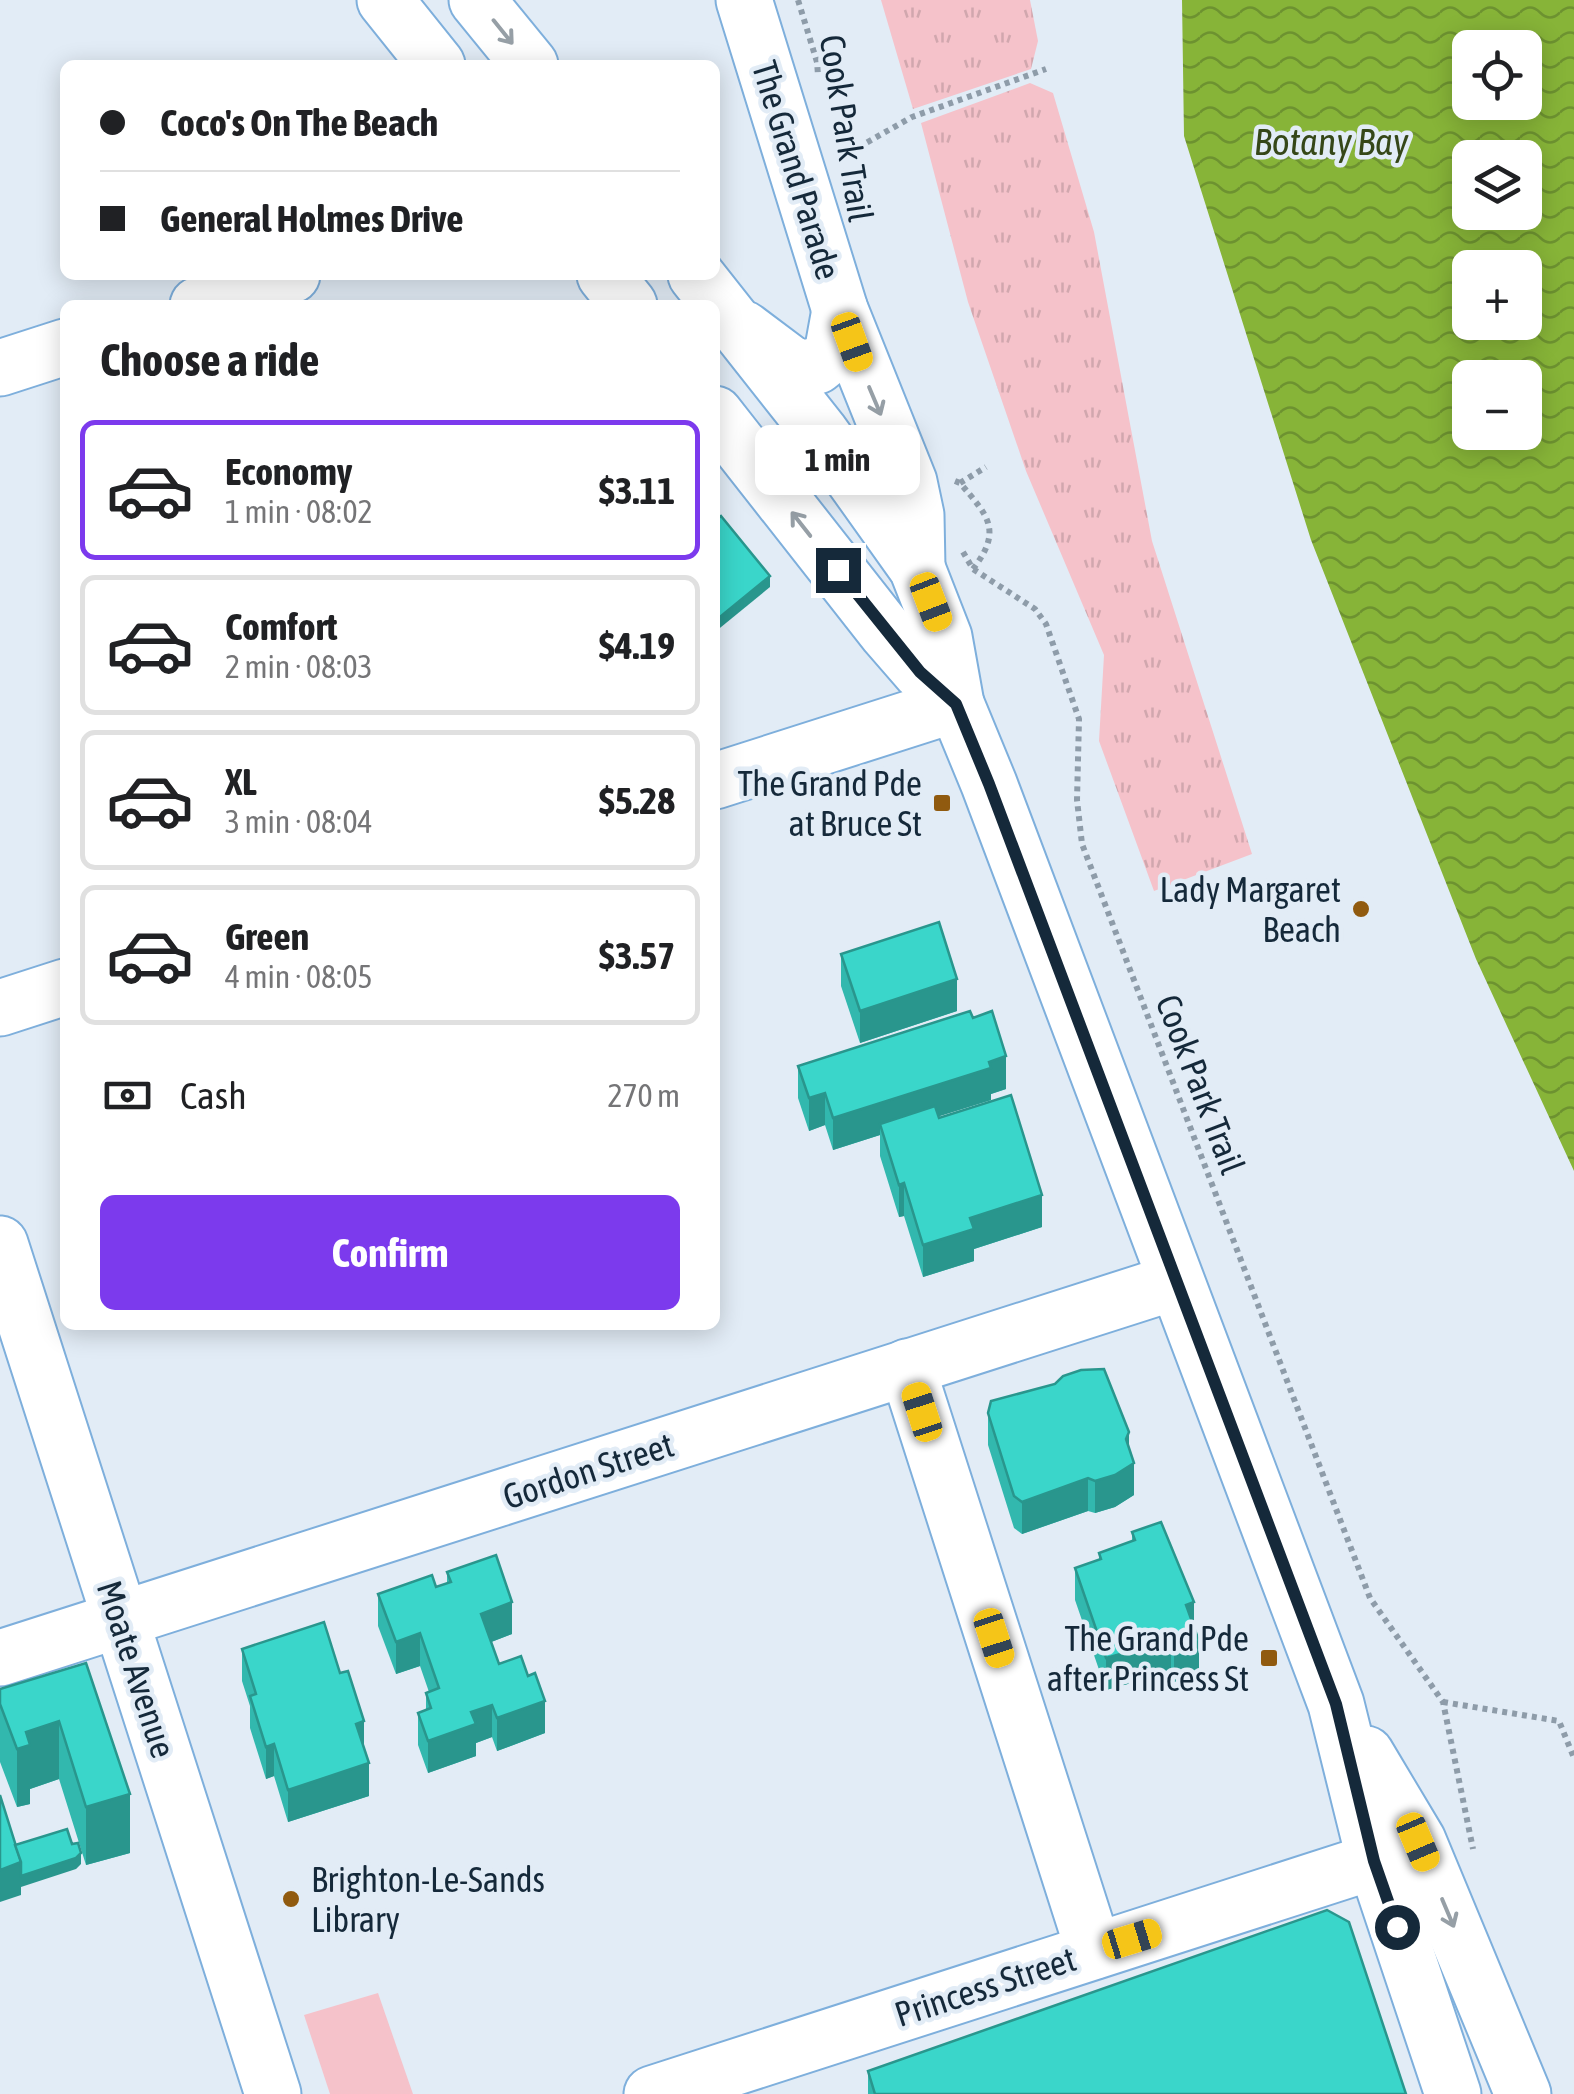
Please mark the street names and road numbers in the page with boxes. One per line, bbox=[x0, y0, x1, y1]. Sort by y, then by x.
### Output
street label: Cook Park Trail bbox=[812, 32, 882, 224]
street label: The Grand Parade bbox=[745, 56, 849, 284]
street label: Cook Park Trail bbox=[1149, 989, 1253, 1179]
street label: Gordon Street bbox=[498, 1424, 678, 1516]
street label: Moate Avenue bbox=[90, 1576, 184, 1762]
street label: Princess Street bbox=[890, 1938, 1080, 2034]

